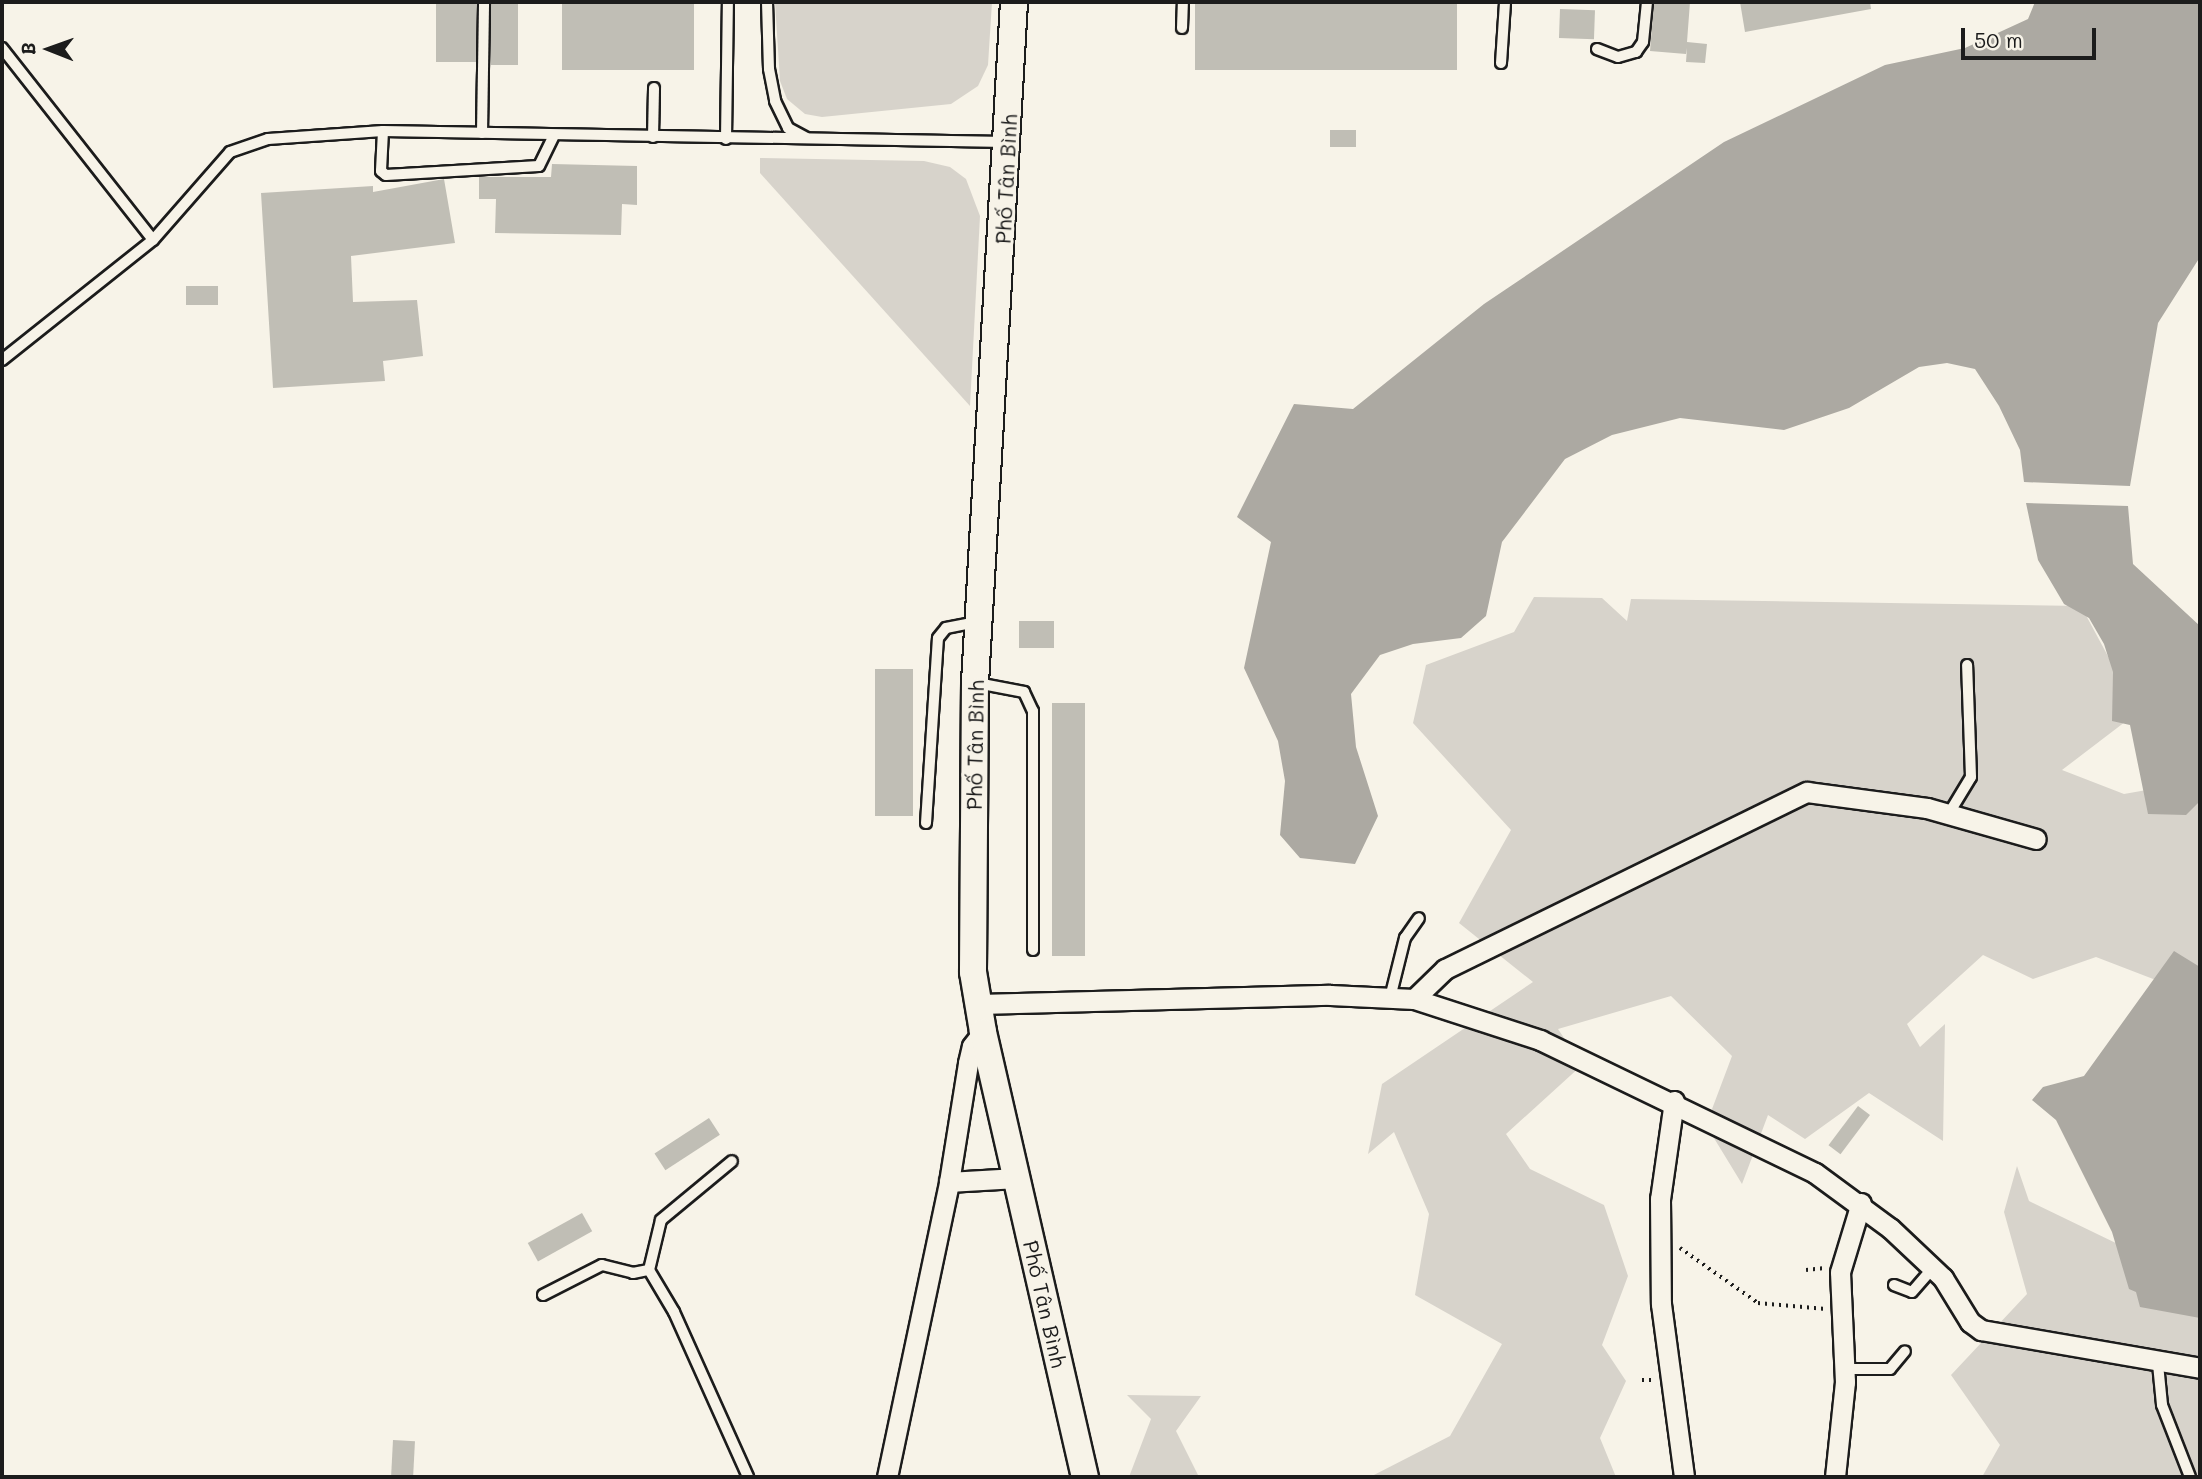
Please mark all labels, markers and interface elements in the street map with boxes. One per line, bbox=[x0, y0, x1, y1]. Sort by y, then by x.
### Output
north arrow bbox=[14, 14, 84, 84]
scale bar bbox=[1964, 14, 2099, 58]
text: 50 m bbox=[1974, 26, 2023, 53]
text: B bbox=[15, 42, 40, 55]
street label: Phố Tân Bình bbox=[990, 113, 1022, 245]
street label: Phố Tân Bình bbox=[961, 680, 989, 810]
street label: Phố Tân Bình bbox=[1018, 1238, 1072, 1370]

